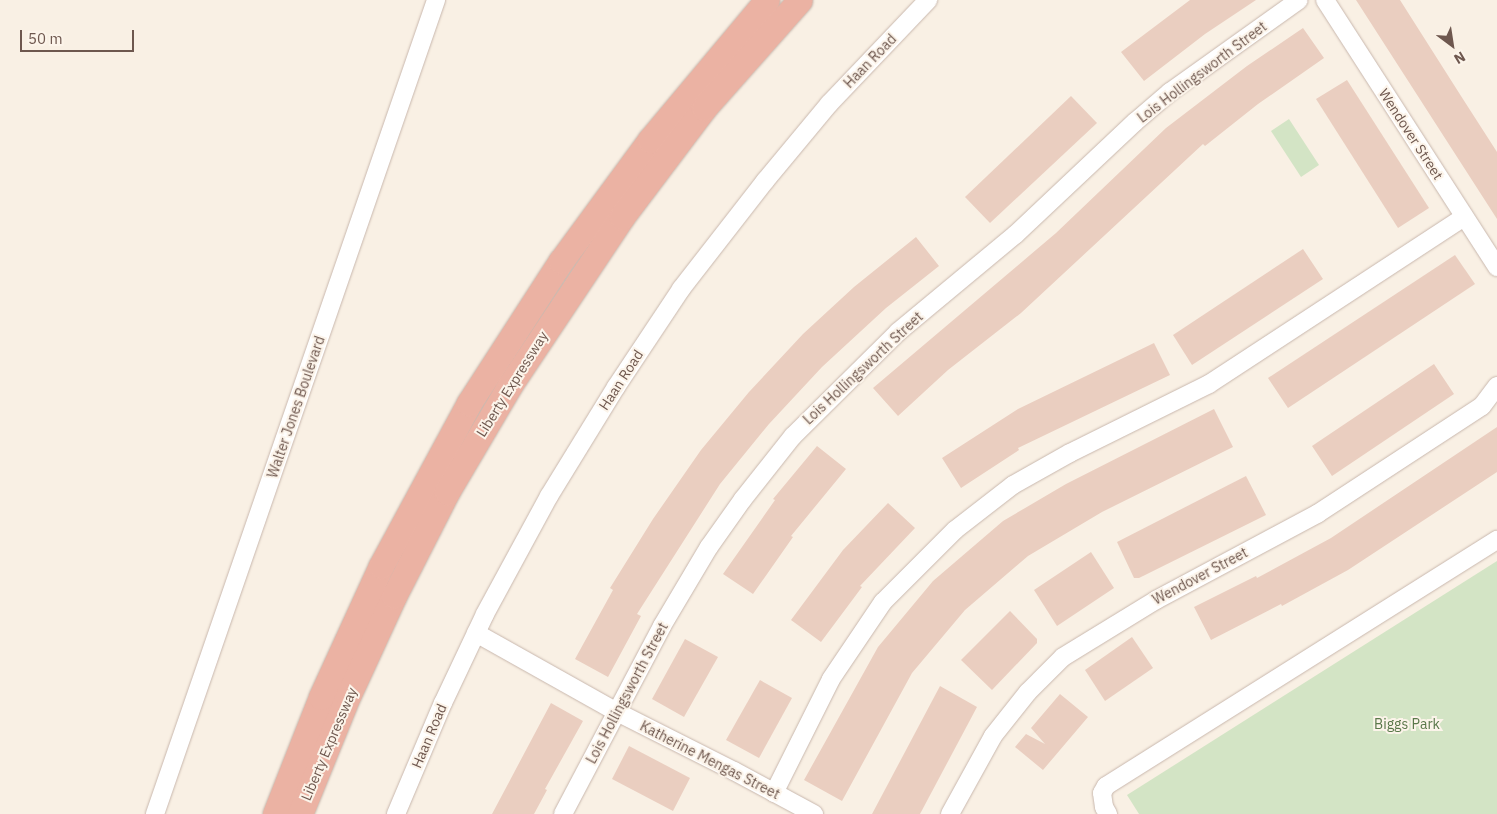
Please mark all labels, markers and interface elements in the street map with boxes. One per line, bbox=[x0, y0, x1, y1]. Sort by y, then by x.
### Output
street label: Lois Hollingsworth Street bbox=[1134, 18, 1270, 126]
scale bar bbox=[22, 20, 136, 52]
north arrow bbox=[1427, 20, 1477, 70]
text: 50 m bbox=[28, 29, 63, 48]
street label: Haan Road bbox=[840, 31, 900, 91]
text: N bbox=[1451, 48, 1469, 68]
street label: Wendover Street bbox=[1375, 85, 1447, 183]
street label: Lois Hollingsworth Street bbox=[800, 308, 926, 428]
street label: Liberty Expressway bbox=[473, 328, 551, 440]
street label: Walter Jones Boulevard bbox=[264, 334, 328, 480]
street label: Haan Road bbox=[595, 347, 647, 413]
street label: Wendover Street bbox=[1150, 544, 1250, 608]
street label: Lois Hollingsworth Street bbox=[583, 620, 671, 766]
street label: Liberty Expressway bbox=[298, 685, 360, 803]
street label: Haan Road bbox=[408, 701, 450, 771]
park label: Biggs Park bbox=[1374, 716, 1440, 732]
street label: Katherine Mengas Street bbox=[637, 717, 783, 803]

